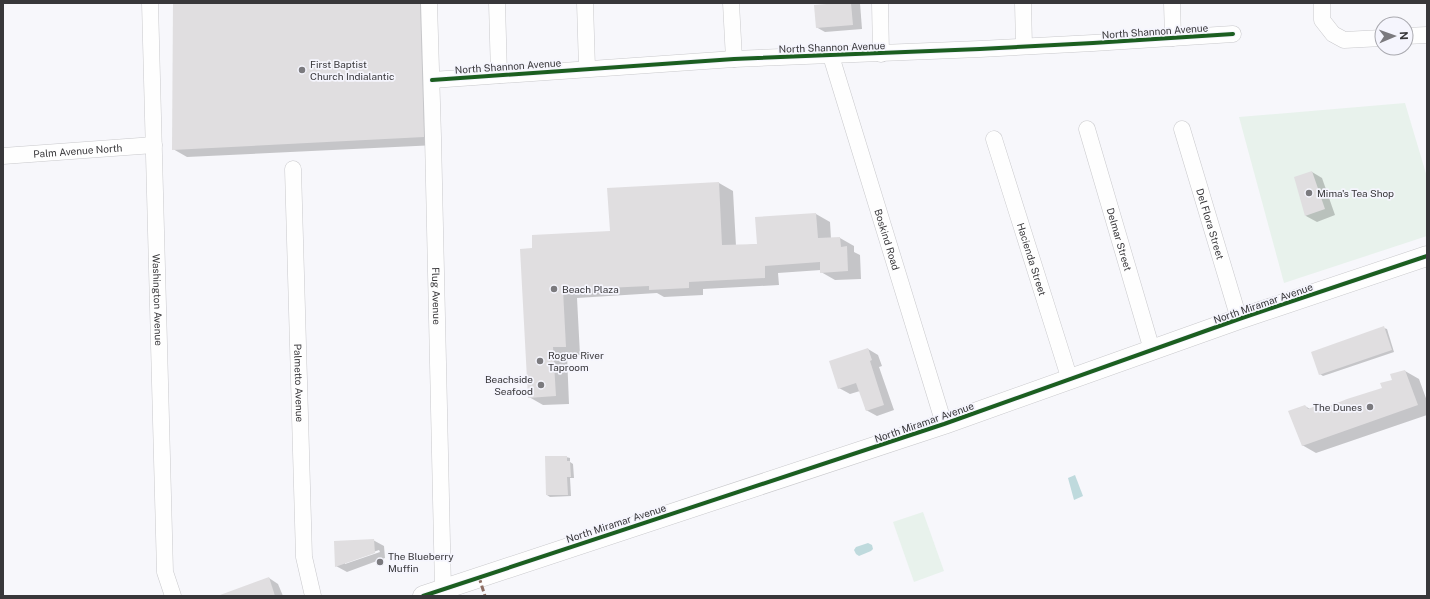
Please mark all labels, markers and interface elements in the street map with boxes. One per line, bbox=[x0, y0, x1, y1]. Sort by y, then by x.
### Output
north arrow bbox=[1374, 16, 1414, 56]
street label: North Shannon Avenue bbox=[1101, 21, 1209, 41]
text: N bbox=[1398, 31, 1410, 40]
street label: North Shannon Avenue bbox=[778, 39, 886, 55]
street label: North Shannon Avenue bbox=[454, 56, 562, 76]
place label: First Baptist Church Indialantic bbox=[310, 58, 394, 82]
marker: First Baptist Church Indialantic bbox=[297, 65, 307, 75]
street label: Palm Avenue North bbox=[33, 141, 123, 160]
street label: Del Flora Street bbox=[1194, 187, 1227, 261]
place label: Mima's Tea Shop bbox=[1317, 187, 1394, 199]
marker: Mima's Tea Shop bbox=[1304, 188, 1314, 198]
street label: Delmar Street bbox=[1104, 206, 1134, 272]
street label: Boskind Road bbox=[872, 207, 902, 272]
street label: Hacienda Street bbox=[1015, 221, 1049, 297]
street label: Washington Avenue bbox=[151, 254, 165, 346]
street label: Flug Avenue bbox=[430, 267, 443, 325]
street label: North Miramar Avenue bbox=[1212, 280, 1315, 326]
place label: Beach Plaza bbox=[562, 283, 619, 295]
marker: Beach Plaza bbox=[549, 284, 559, 294]
street label: Palmetto Avenue bbox=[292, 344, 306, 423]
place label: Rogue River Taproom bbox=[548, 349, 604, 373]
marker: Rogue River Taproom bbox=[535, 356, 545, 366]
place label: Beachside Seafood bbox=[485, 373, 533, 397]
marker: Beachside Seafood bbox=[536, 380, 546, 390]
street label: North Miramar Avenue bbox=[873, 399, 976, 445]
place label: The Dunes bbox=[1313, 401, 1362, 413]
marker: The Dunes bbox=[1365, 402, 1375, 412]
street label: North Miramar Avenue bbox=[564, 501, 668, 545]
place label: The Blueberry Muffin bbox=[388, 550, 454, 574]
marker: The Blueberry Muffin bbox=[375, 557, 385, 567]

